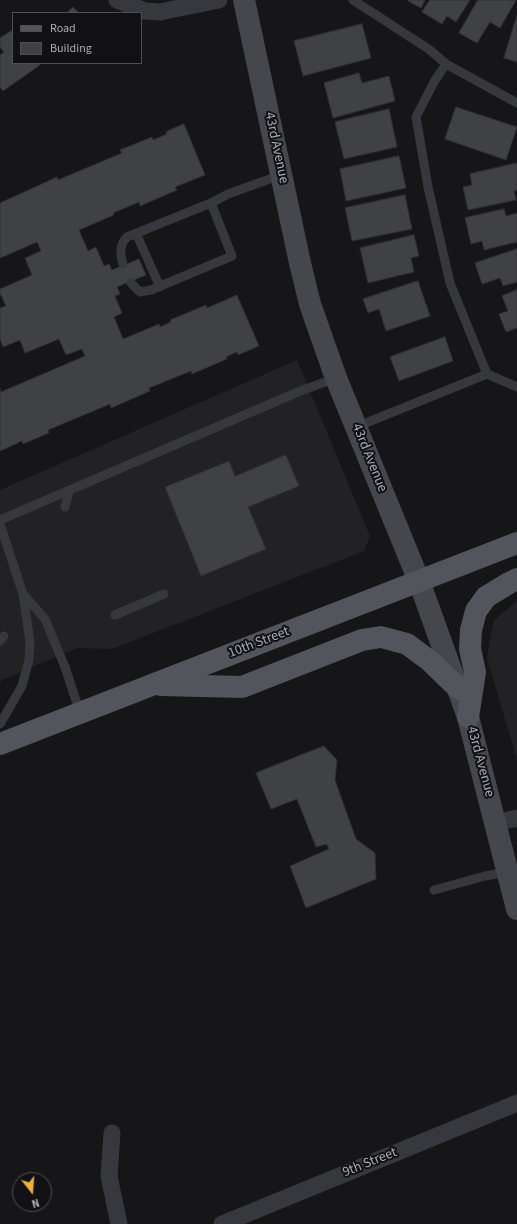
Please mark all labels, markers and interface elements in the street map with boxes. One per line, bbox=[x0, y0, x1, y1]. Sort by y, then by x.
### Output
legend bbox=[12, 12, 142, 64]
text: Road bbox=[50, 20, 76, 37]
text: Building bbox=[50, 40, 92, 57]
street label: 43rd Avenue bbox=[260, 111, 292, 185]
street label: 43rd Avenue bbox=[348, 421, 390, 495]
street label: 10th Street bbox=[226, 624, 292, 662]
street label: 43rd Avenue bbox=[463, 725, 497, 799]
street label: 9th Street bbox=[340, 1145, 400, 1181]
north arrow bbox=[12, 1172, 52, 1212]
text: N bbox=[30, 1195, 41, 1211]

